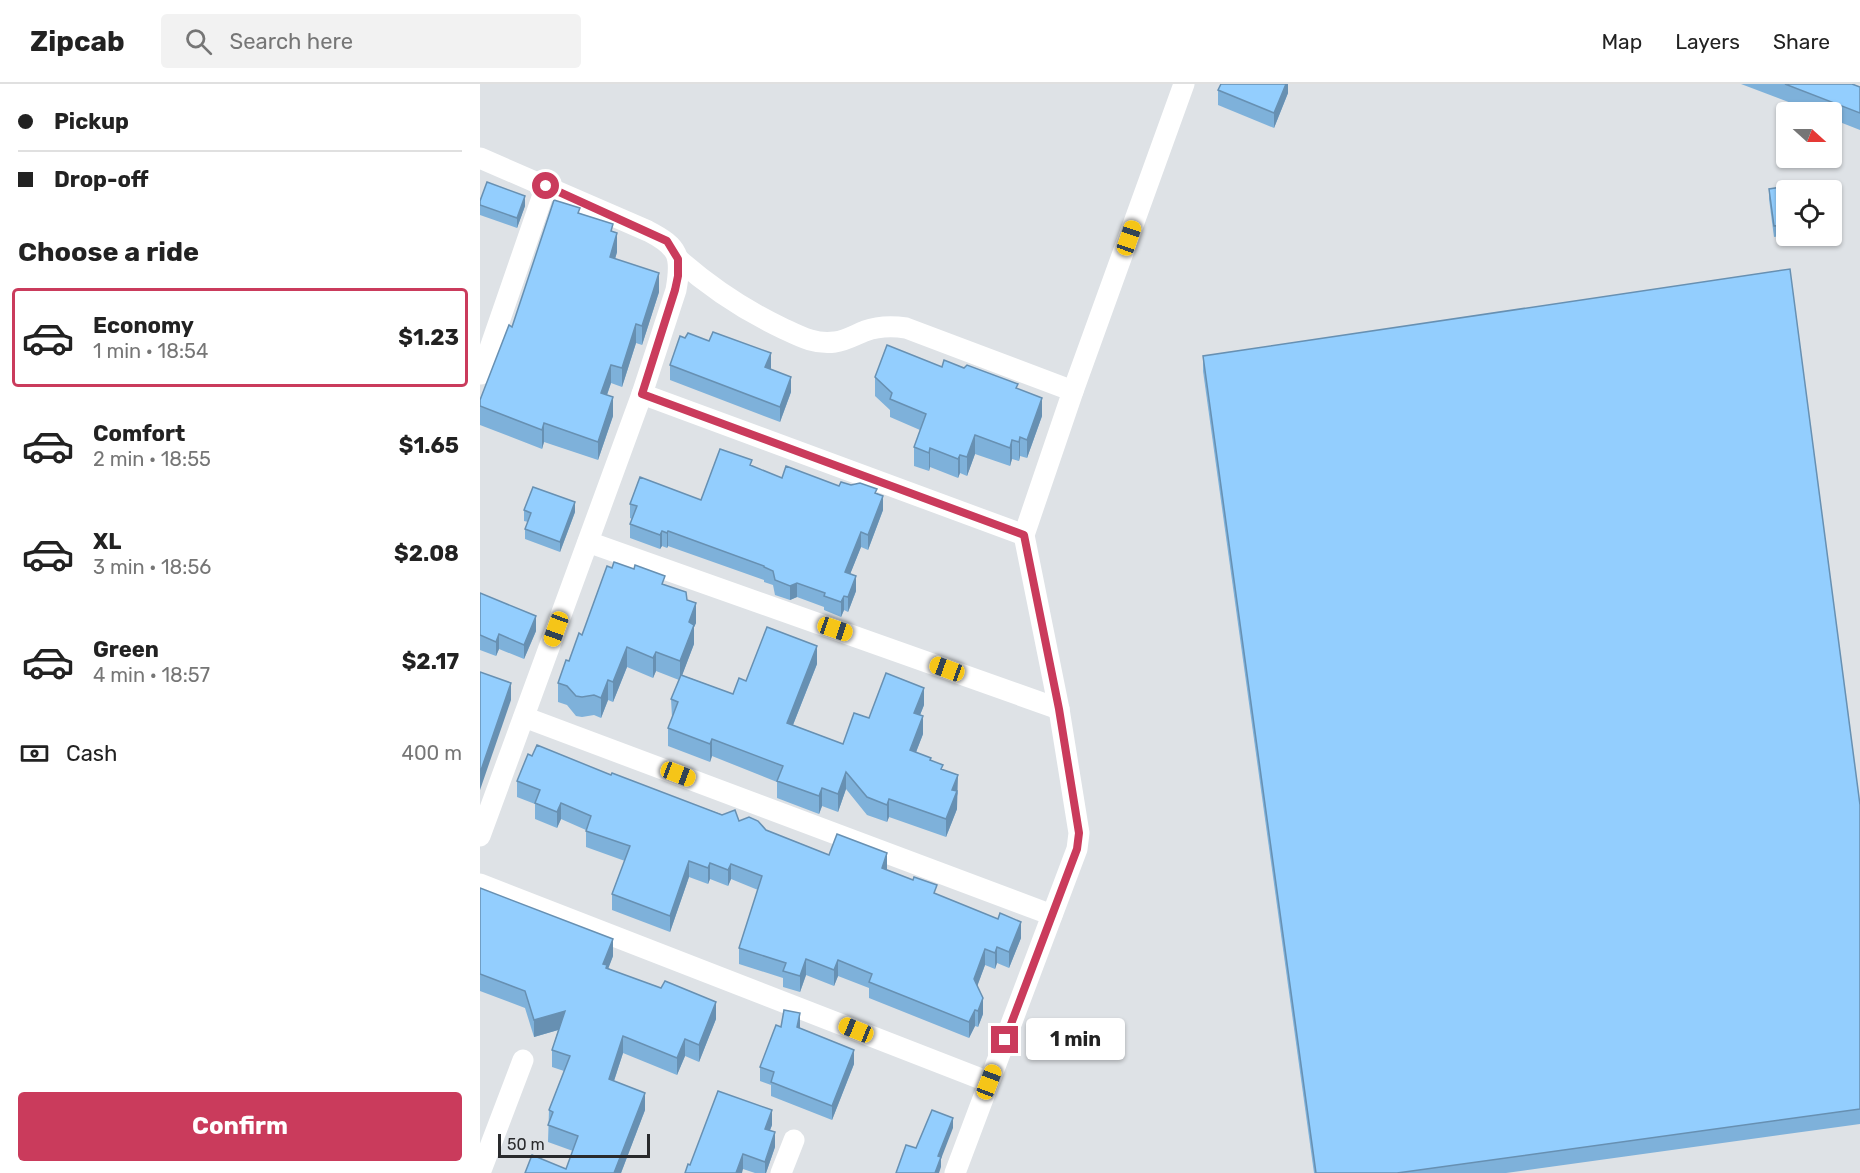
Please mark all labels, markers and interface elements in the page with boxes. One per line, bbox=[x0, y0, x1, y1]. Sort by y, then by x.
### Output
search box bbox=[161, 14, 581, 68]
text: Zipcab bbox=[30, 25, 125, 58]
icon: search bbox=[182, 25, 215, 58]
text: Search here bbox=[230, 28, 353, 55]
text: Map bbox=[1601, 29, 1642, 54]
text: Layers bbox=[1675, 29, 1740, 54]
text: Share bbox=[1773, 29, 1830, 54]
north arrow bbox=[1776, 102, 1842, 168]
map controls bbox=[1776, 102, 1842, 246]
text: Pickup bbox=[54, 108, 129, 135]
text: Drop-off bbox=[54, 166, 149, 193]
route start bbox=[532, 172, 559, 199]
button: locate bbox=[1776, 180, 1842, 246]
car bbox=[1115, 218, 1143, 258]
text: Choose a ride bbox=[18, 236, 199, 268]
icon: car bbox=[21, 311, 75, 365]
text: Economy bbox=[93, 312, 194, 339]
text: $1.23 bbox=[398, 324, 459, 351]
text: 1 min · 18:54 bbox=[93, 339, 208, 363]
icon: car bbox=[21, 419, 75, 473]
text: Comfort bbox=[93, 420, 185, 447]
text: $1.65 bbox=[399, 432, 459, 459]
text: 2 min · 18:55 bbox=[93, 447, 211, 471]
icon: car bbox=[21, 527, 75, 581]
text: XL bbox=[93, 528, 121, 555]
text: $2.08 bbox=[394, 540, 459, 567]
text: 3 min · 18:56 bbox=[93, 555, 211, 579]
car bbox=[541, 609, 571, 649]
car bbox=[815, 615, 855, 643]
icon: car bbox=[21, 635, 75, 689]
text: Green bbox=[93, 636, 159, 663]
text: $2.17 bbox=[402, 648, 459, 675]
car bbox=[927, 654, 967, 684]
text: 4 min · 18:57 bbox=[93, 663, 210, 687]
icon: cash bbox=[18, 737, 51, 770]
text: Cash bbox=[66, 740, 117, 767]
text: 400 m bbox=[402, 741, 462, 765]
car bbox=[658, 759, 698, 789]
car bbox=[836, 1015, 876, 1045]
callout: 1 min bbox=[1026, 1019, 1125, 1061]
route end bbox=[991, 1026, 1018, 1053]
text: 1 min bbox=[1050, 1027, 1101, 1051]
car bbox=[974, 1062, 1004, 1102]
button: Confirm bbox=[18, 1092, 462, 1161]
scale bar bbox=[498, 1131, 650, 1158]
text: 50 m bbox=[507, 1135, 545, 1154]

